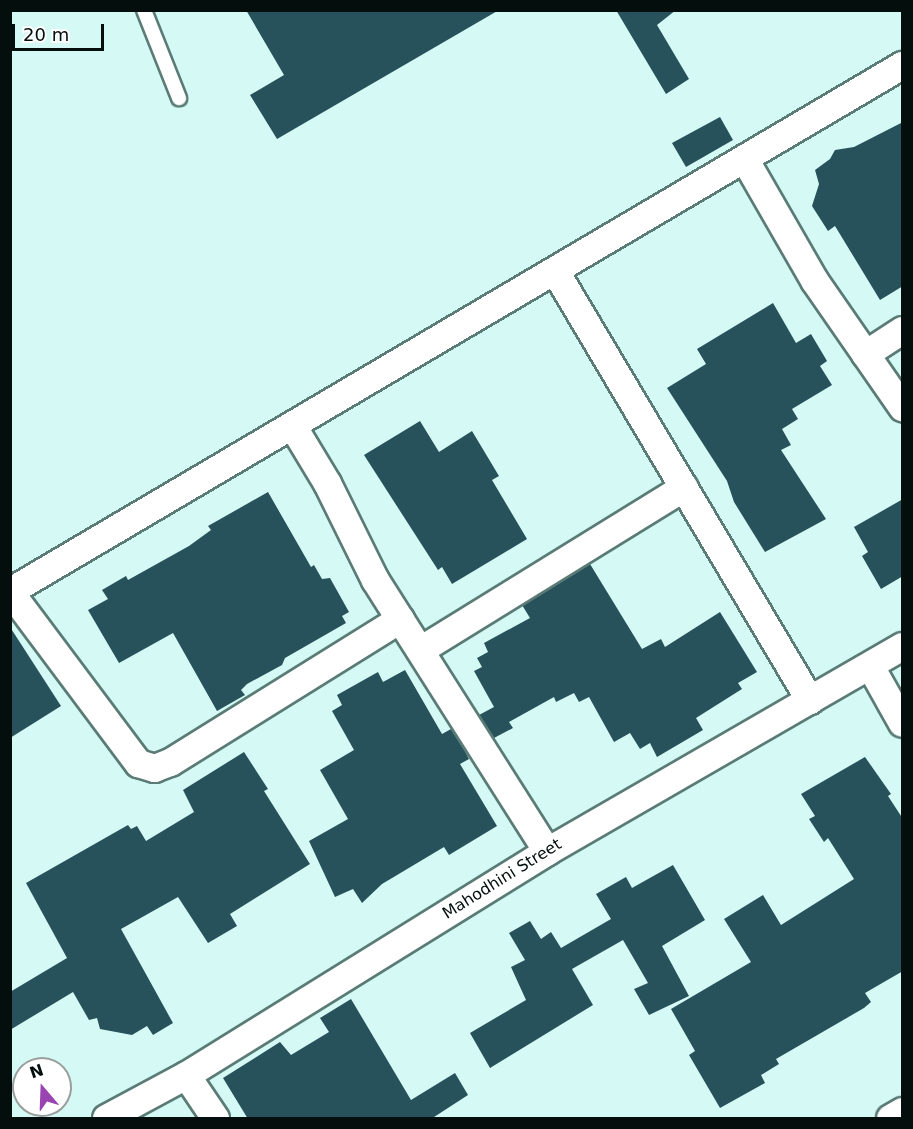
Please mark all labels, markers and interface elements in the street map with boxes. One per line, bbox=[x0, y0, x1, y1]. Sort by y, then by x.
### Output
scale bar bbox=[15, 12, 106, 50]
text: 20 m bbox=[23, 24, 69, 45]
street label: Mahodhini Street bbox=[439, 835, 565, 923]
north arrow bbox=[12, 1057, 72, 1117]
text: N bbox=[27, 1060, 46, 1083]

